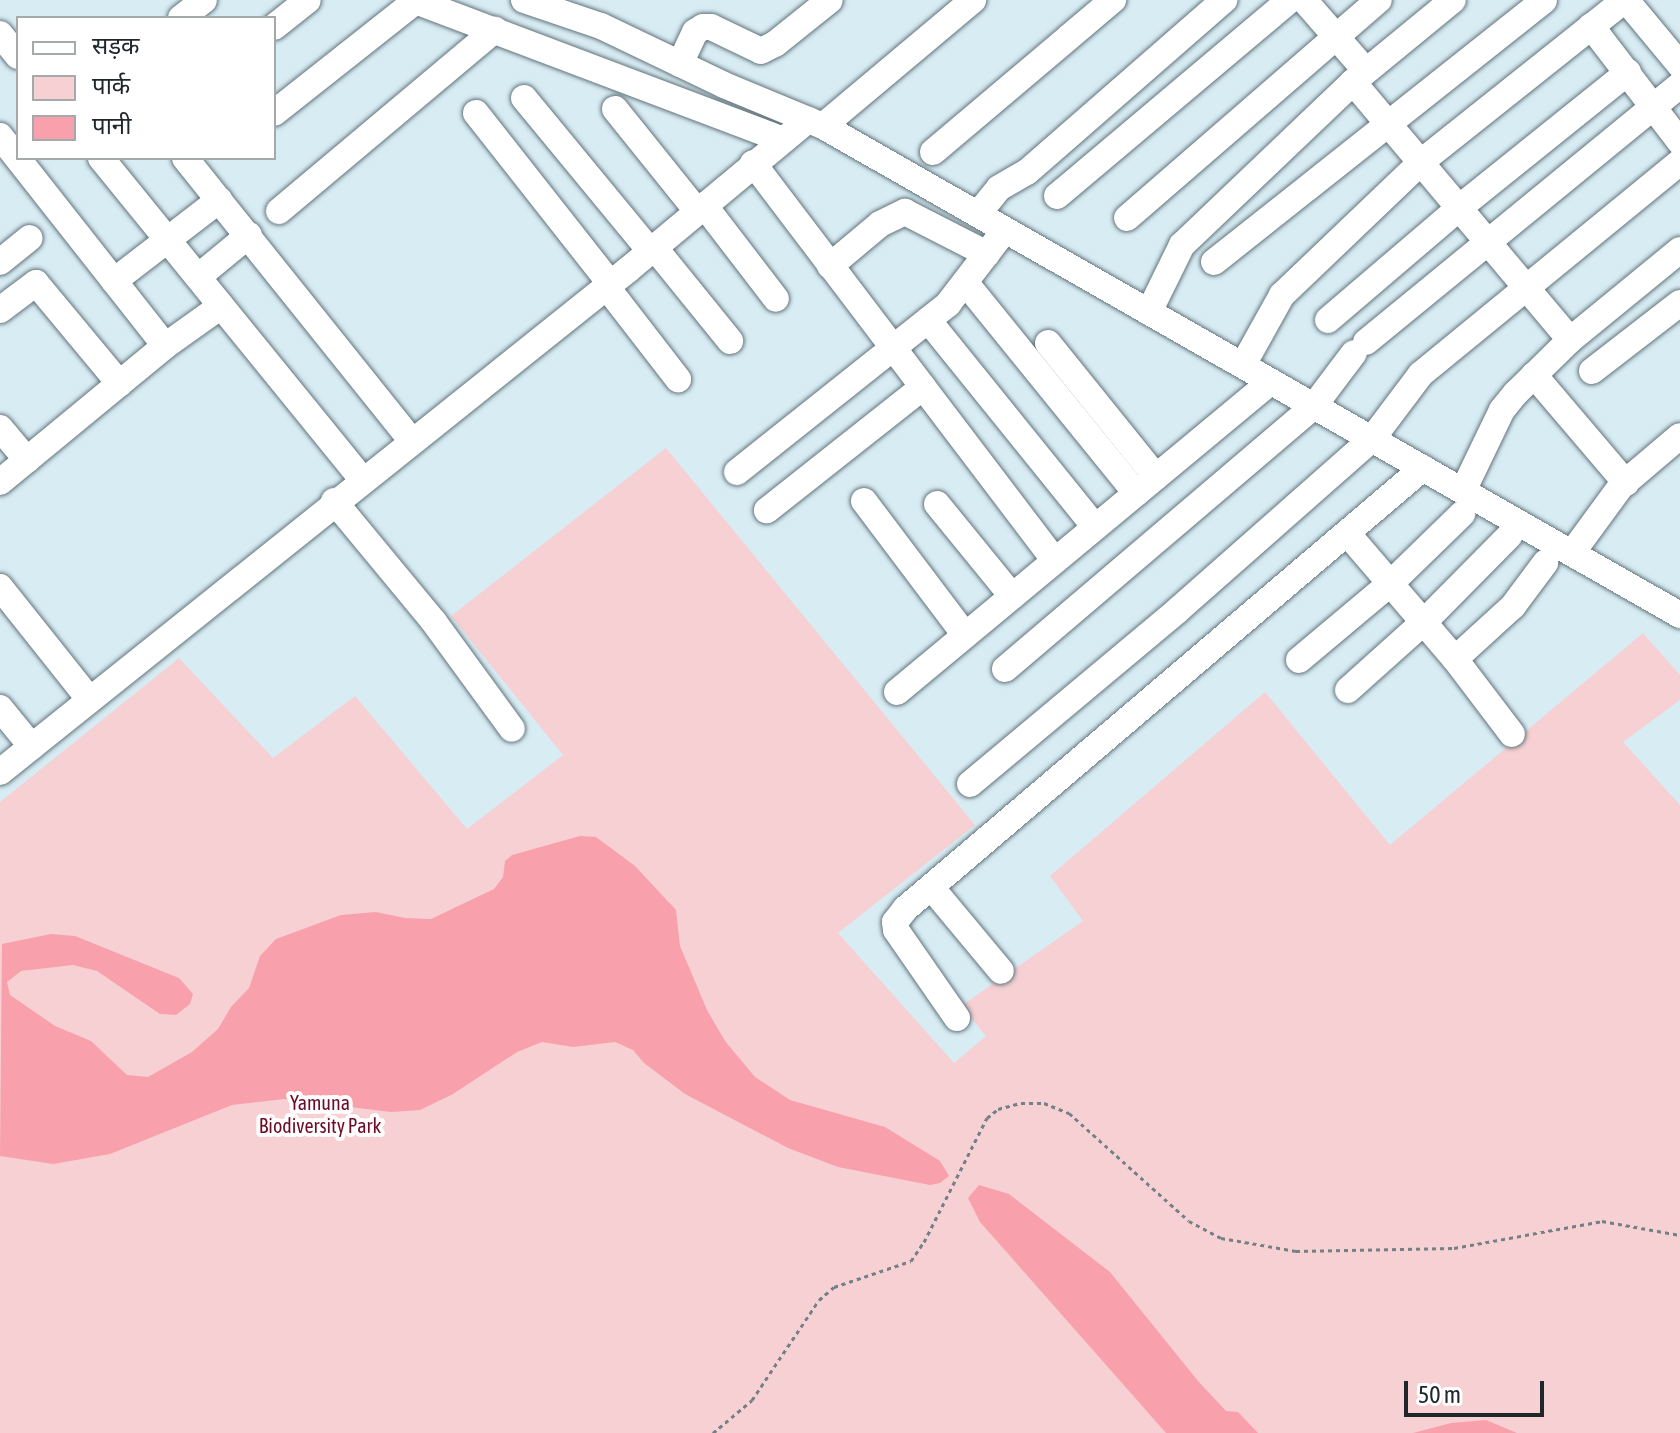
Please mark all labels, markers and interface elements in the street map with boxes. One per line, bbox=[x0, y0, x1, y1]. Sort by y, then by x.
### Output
legend bbox=[16, 16, 276, 160]
text: सड़क bbox=[92, 32, 140, 59]
text: पार्क bbox=[92, 72, 130, 99]
text: पानी bbox=[92, 112, 131, 139]
park label: Yamuna Biodiversity Park bbox=[259, 1090, 381, 1137]
scale bar bbox=[1408, 1365, 1548, 1415]
text: 50 m bbox=[1418, 1381, 1461, 1408]

